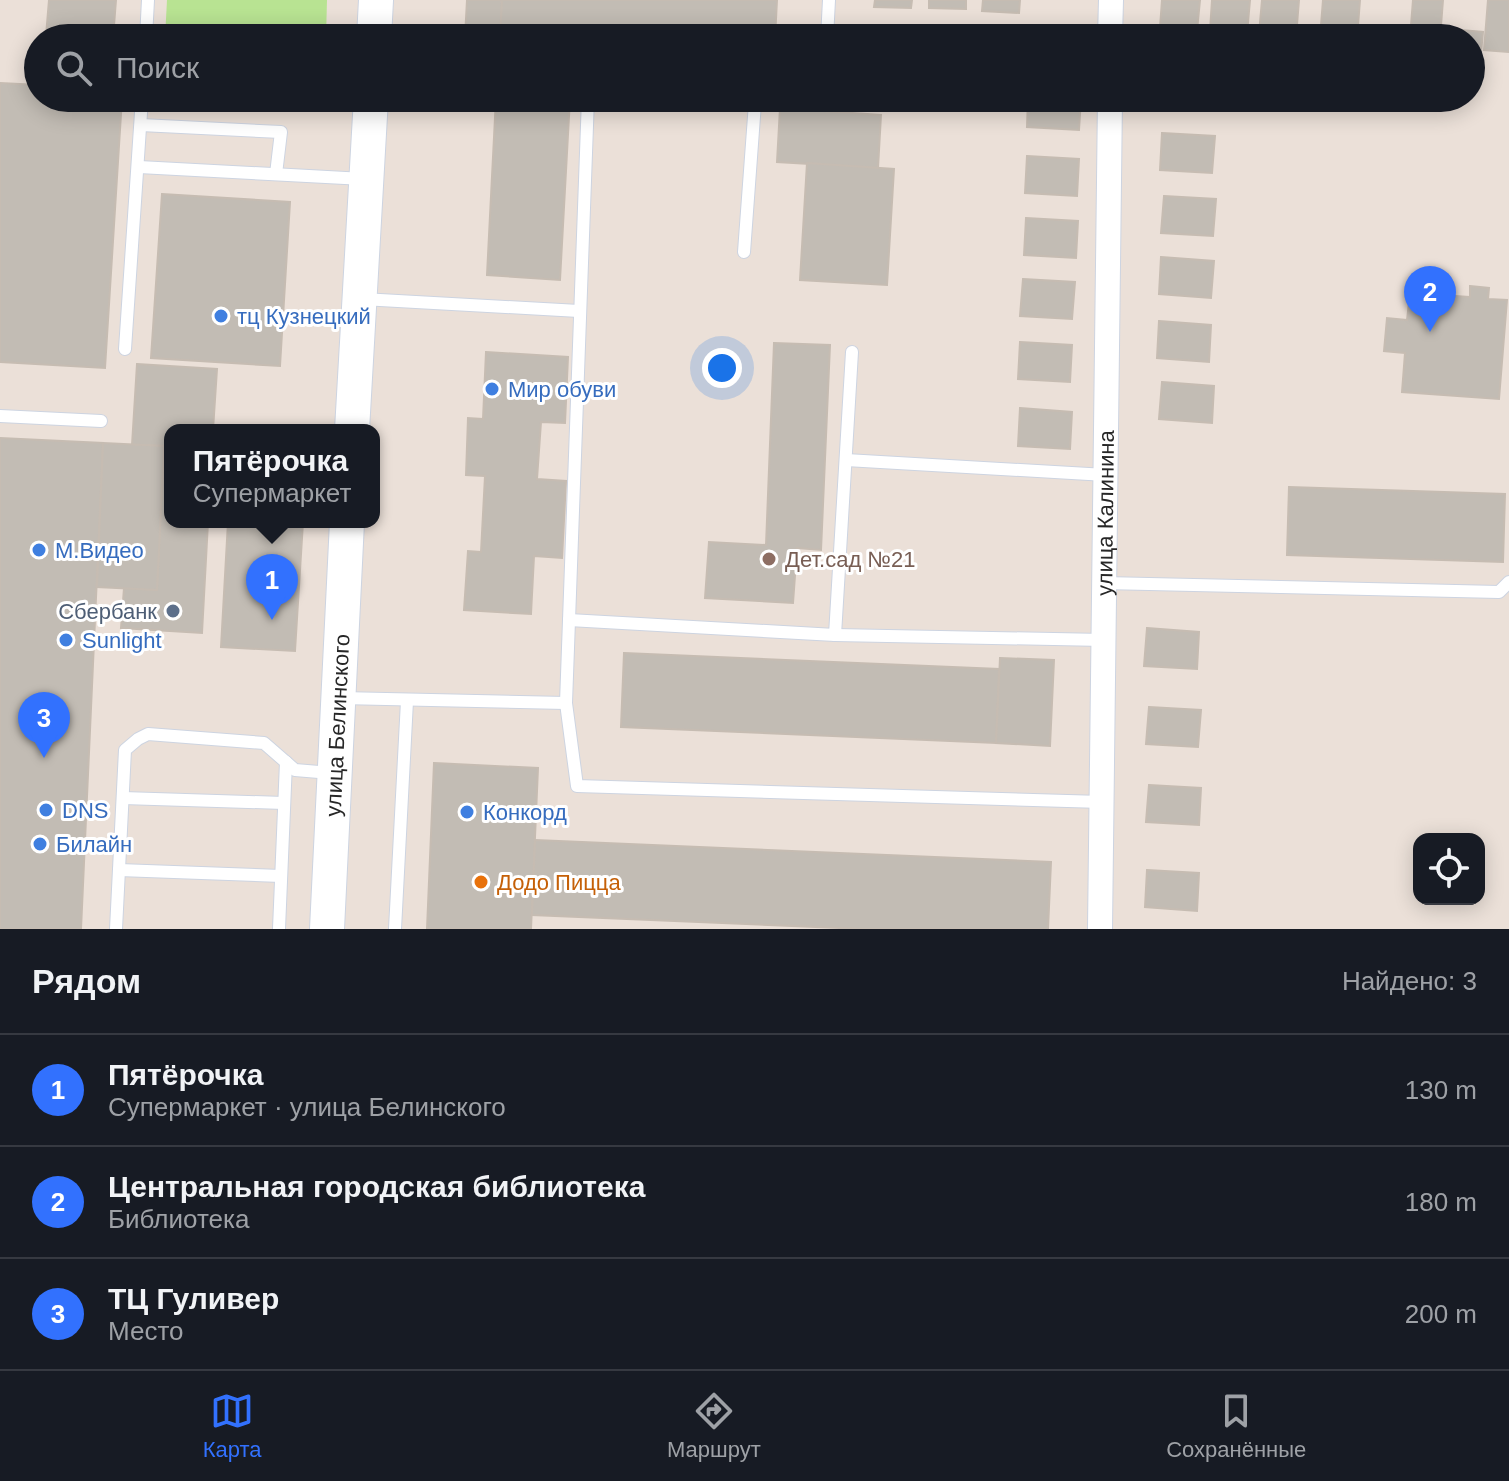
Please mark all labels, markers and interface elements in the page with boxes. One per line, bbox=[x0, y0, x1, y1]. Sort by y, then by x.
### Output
search box bbox=[24, 24, 1485, 112]
icon: search bbox=[52, 46, 96, 90]
text: Поиск bbox=[116, 51, 199, 84]
pin: 2 bbox=[1404, 266, 1456, 332]
place label: тц Кузнецкий bbox=[237, 304, 371, 329]
marker: тц Кузнецкий bbox=[212, 307, 230, 325]
your location bbox=[702, 348, 742, 388]
place label: Мир обуви bbox=[508, 377, 616, 402]
marker: Мир обуви bbox=[483, 380, 501, 398]
popup bbox=[164, 424, 380, 528]
street label: улица Калинина bbox=[1092, 429, 1119, 596]
text: Пятёрочка bbox=[193, 444, 348, 477]
text: Супермаркет bbox=[193, 478, 351, 508]
place label: М.Видео bbox=[55, 538, 144, 563]
marker: М.Видео bbox=[30, 541, 48, 559]
place label: Дет.сад №21 bbox=[785, 547, 915, 572]
marker: Дет.сад №21 bbox=[760, 550, 778, 568]
pin: 1 bbox=[246, 554, 298, 620]
place label: Сбербанк bbox=[58, 599, 157, 624]
marker: Сбербанк bbox=[164, 602, 182, 620]
place label: Sunlight bbox=[82, 628, 162, 653]
marker: Sunlight bbox=[57, 631, 75, 649]
street label: улица Белинского bbox=[320, 633, 354, 817]
pin: 3 bbox=[18, 692, 70, 758]
place label: DNS bbox=[62, 798, 108, 823]
place label: Конкорд bbox=[483, 800, 567, 825]
marker: DNS bbox=[37, 801, 55, 819]
marker: Конкорд bbox=[458, 803, 476, 821]
place label: Билайн bbox=[56, 832, 132, 857]
map controls bbox=[1413, 833, 1485, 905]
button: locate bbox=[1413, 833, 1485, 905]
marker: Билайн bbox=[31, 835, 49, 853]
place label: Додо Пицца bbox=[497, 870, 621, 895]
marker: Додо Пицца bbox=[472, 873, 490, 891]
text: Рядом bbox=[32, 962, 141, 1000]
text: Найдено: 3 bbox=[1342, 966, 1477, 996]
text: Пятёрочка bbox=[108, 1058, 263, 1091]
text: 1 bbox=[51, 1075, 65, 1105]
text: 130 m bbox=[1405, 1075, 1477, 1105]
text: Супермаркет · улица Белинского bbox=[108, 1092, 506, 1122]
text: Центральная городская библиотека bbox=[108, 1170, 645, 1203]
text: 2 bbox=[51, 1187, 65, 1217]
text: 180 m bbox=[1405, 1187, 1477, 1217]
text: Библиотека bbox=[108, 1204, 249, 1234]
text: ТЦ Гуливер bbox=[108, 1282, 279, 1315]
text: 3 bbox=[51, 1299, 65, 1329]
text: 200 m bbox=[1405, 1299, 1477, 1329]
text: Место bbox=[108, 1316, 184, 1346]
tab: Карта bbox=[203, 1389, 262, 1463]
tab: Маршрут bbox=[667, 1389, 761, 1463]
tab: Сохранённые bbox=[1166, 1389, 1306, 1463]

